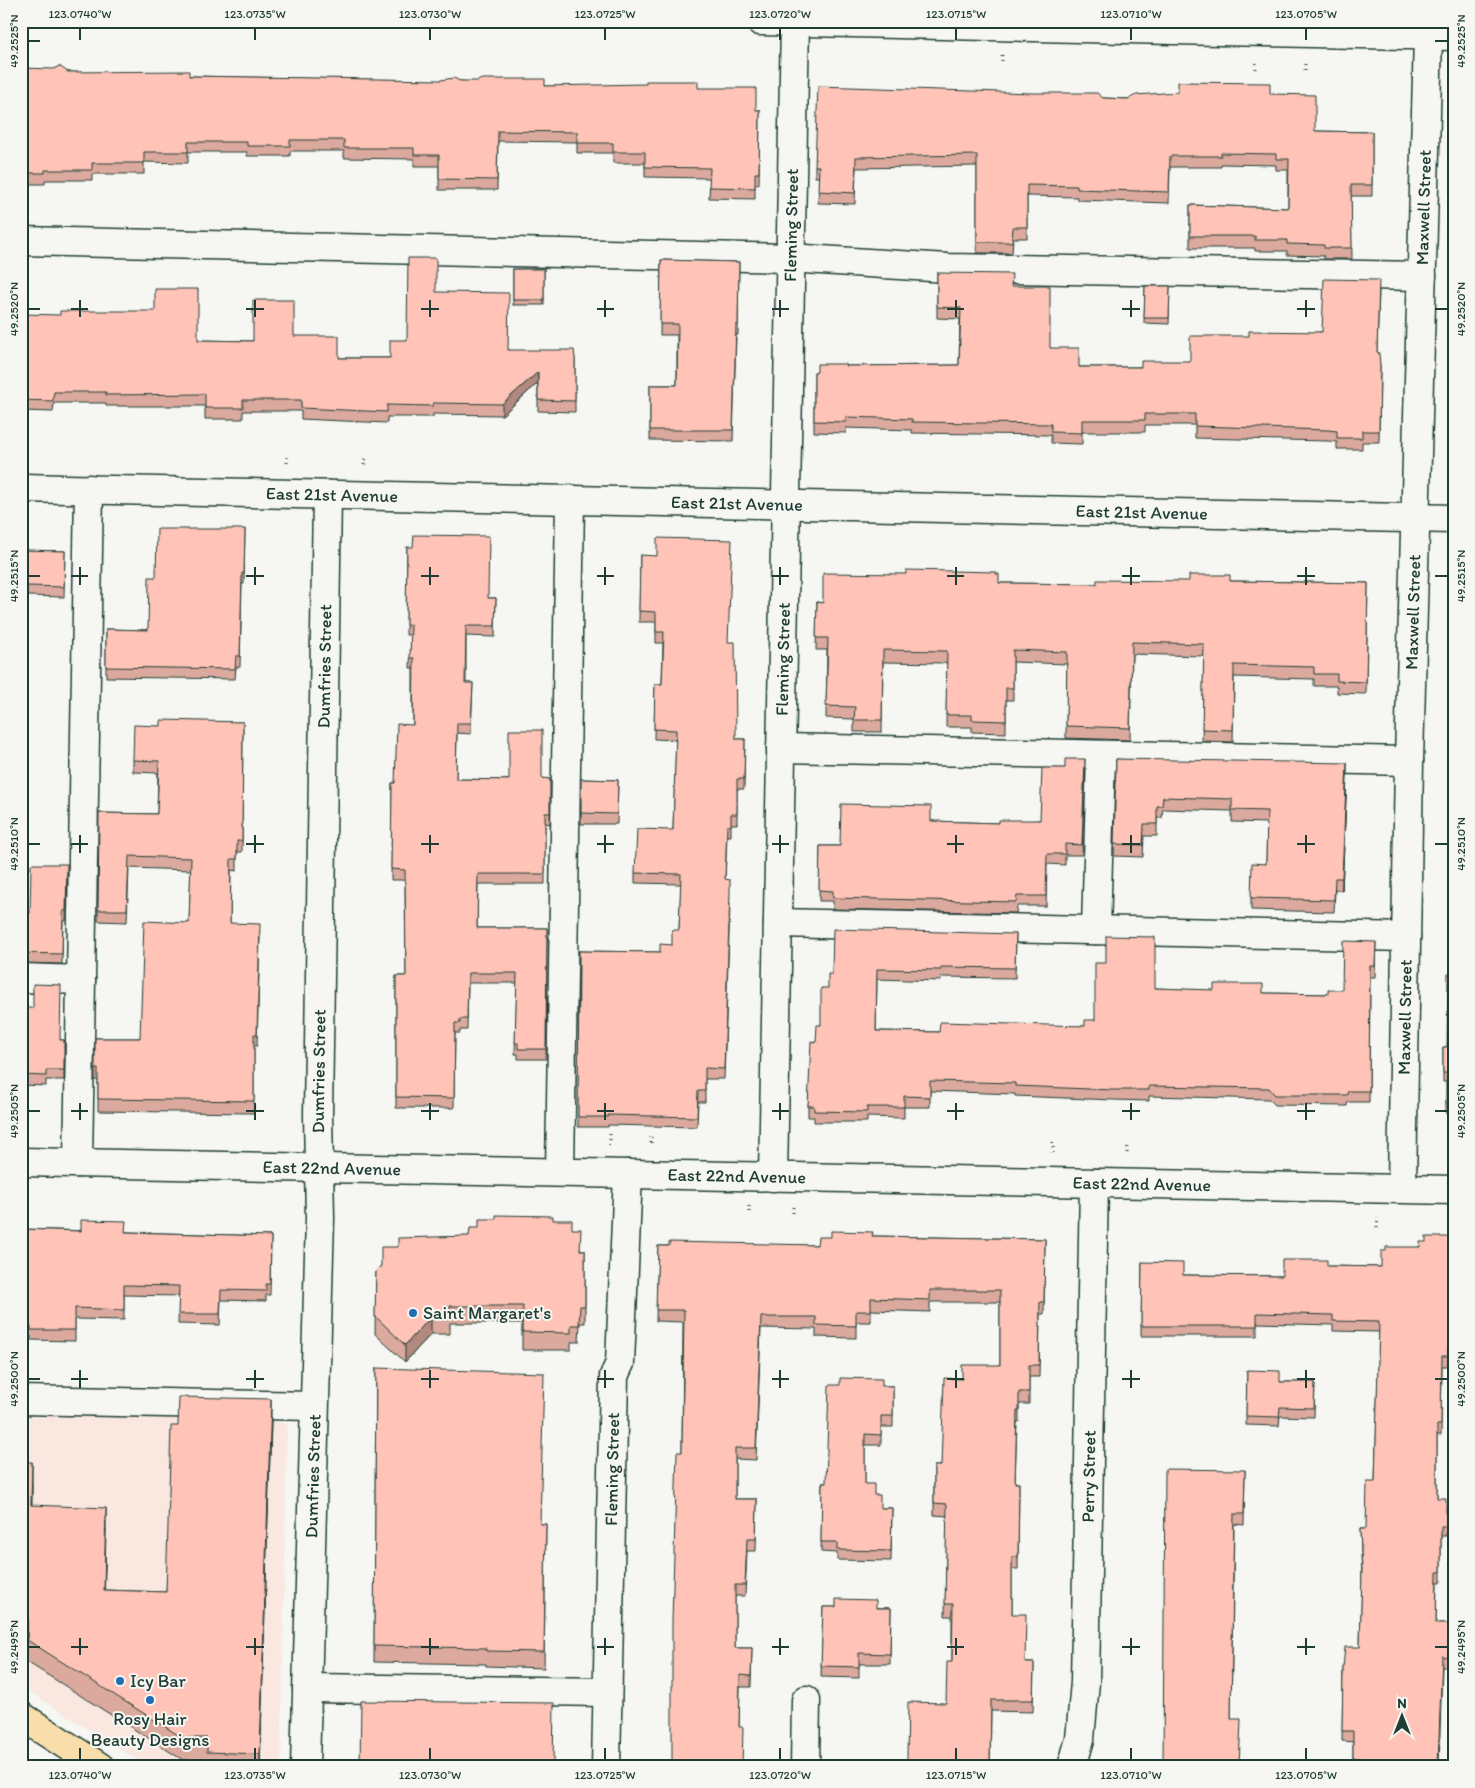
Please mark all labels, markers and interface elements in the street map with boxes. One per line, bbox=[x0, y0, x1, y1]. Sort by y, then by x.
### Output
text: 123.0740°W bbox=[48, 7, 112, 21]
text: 123.0735°W bbox=[224, 7, 286, 21]
text: 123.0730°W bbox=[399, 7, 461, 21]
text: 123.0725°W bbox=[574, 7, 636, 21]
text: 123.0720°W bbox=[749, 7, 811, 21]
text: 123.0715°W bbox=[926, 7, 986, 21]
text: 123.0710°W bbox=[1100, 7, 1162, 21]
text: 123.0705°W bbox=[1275, 7, 1337, 21]
text: 49.2525°N bbox=[7, 14, 21, 68]
text: 49.2525°N bbox=[1454, 14, 1468, 68]
street label: Maxwell Street bbox=[1411, 149, 1436, 265]
street label: Fleming Street bbox=[779, 168, 803, 282]
text: 49.2520°N bbox=[7, 282, 21, 336]
text: 49.2520°N bbox=[1454, 282, 1468, 336]
street label: East 21st Avenue bbox=[266, 482, 398, 507]
street label: East 21st Avenue bbox=[671, 491, 803, 516]
street label: East 21st Avenue bbox=[1075, 500, 1208, 525]
text: 49.2515°N bbox=[7, 550, 21, 602]
text: 49.2515°N bbox=[1454, 550, 1468, 602]
street label: Maxwell Street bbox=[1400, 554, 1425, 670]
street label: Fleming Street bbox=[771, 602, 795, 716]
street label: Dumfries Street bbox=[313, 604, 336, 729]
text: 49.2510°N bbox=[7, 817, 21, 871]
text: 49.2510°N bbox=[1454, 817, 1468, 871]
street label: Maxwell Street bbox=[1393, 959, 1417, 1075]
street label: Dumfries Street bbox=[307, 1009, 331, 1134]
text: 49.2505°N bbox=[7, 1084, 21, 1138]
text: 49.2505°N bbox=[1454, 1084, 1468, 1138]
street label: East 22nd Avenue bbox=[262, 1156, 401, 1180]
street label: East 22nd Avenue bbox=[667, 1164, 806, 1188]
street label: East 22nd Avenue bbox=[1072, 1172, 1211, 1196]
place label: Saint Margaret's bbox=[423, 1302, 551, 1324]
marker: Saint Margaret's bbox=[407, 1307, 419, 1319]
text: 49.2500°N bbox=[7, 1351, 21, 1407]
text: 49.2500°N bbox=[1454, 1351, 1468, 1407]
street label: Fleming Street bbox=[600, 1412, 624, 1526]
street label: Dumfries Street bbox=[300, 1413, 326, 1539]
street label: Perry Street bbox=[1077, 1430, 1101, 1523]
text: 49.2495°N bbox=[7, 1620, 21, 1674]
text: 49.2495°N bbox=[1454, 1620, 1468, 1674]
place label: Icy Bar bbox=[130, 1670, 187, 1692]
marker: Icy Bar bbox=[114, 1675, 126, 1687]
north arrow bbox=[1378, 1690, 1428, 1740]
marker: Rosy Hair Beauty Designs bbox=[144, 1694, 156, 1706]
text: N bbox=[1397, 1695, 1407, 1712]
place label: Rosy Hair Beauty Designs bbox=[91, 1708, 209, 1751]
text: 123.0740°W bbox=[48, 1768, 112, 1782]
text: 123.0735°W bbox=[224, 1768, 286, 1782]
text: 123.0730°W bbox=[399, 1768, 461, 1782]
text: 123.0725°W bbox=[574, 1768, 636, 1782]
text: 123.0720°W bbox=[749, 1768, 811, 1782]
text: 123.0715°W bbox=[926, 1768, 986, 1782]
text: 123.0710°W bbox=[1100, 1768, 1162, 1782]
text: 123.0705°W bbox=[1275, 1768, 1337, 1782]

